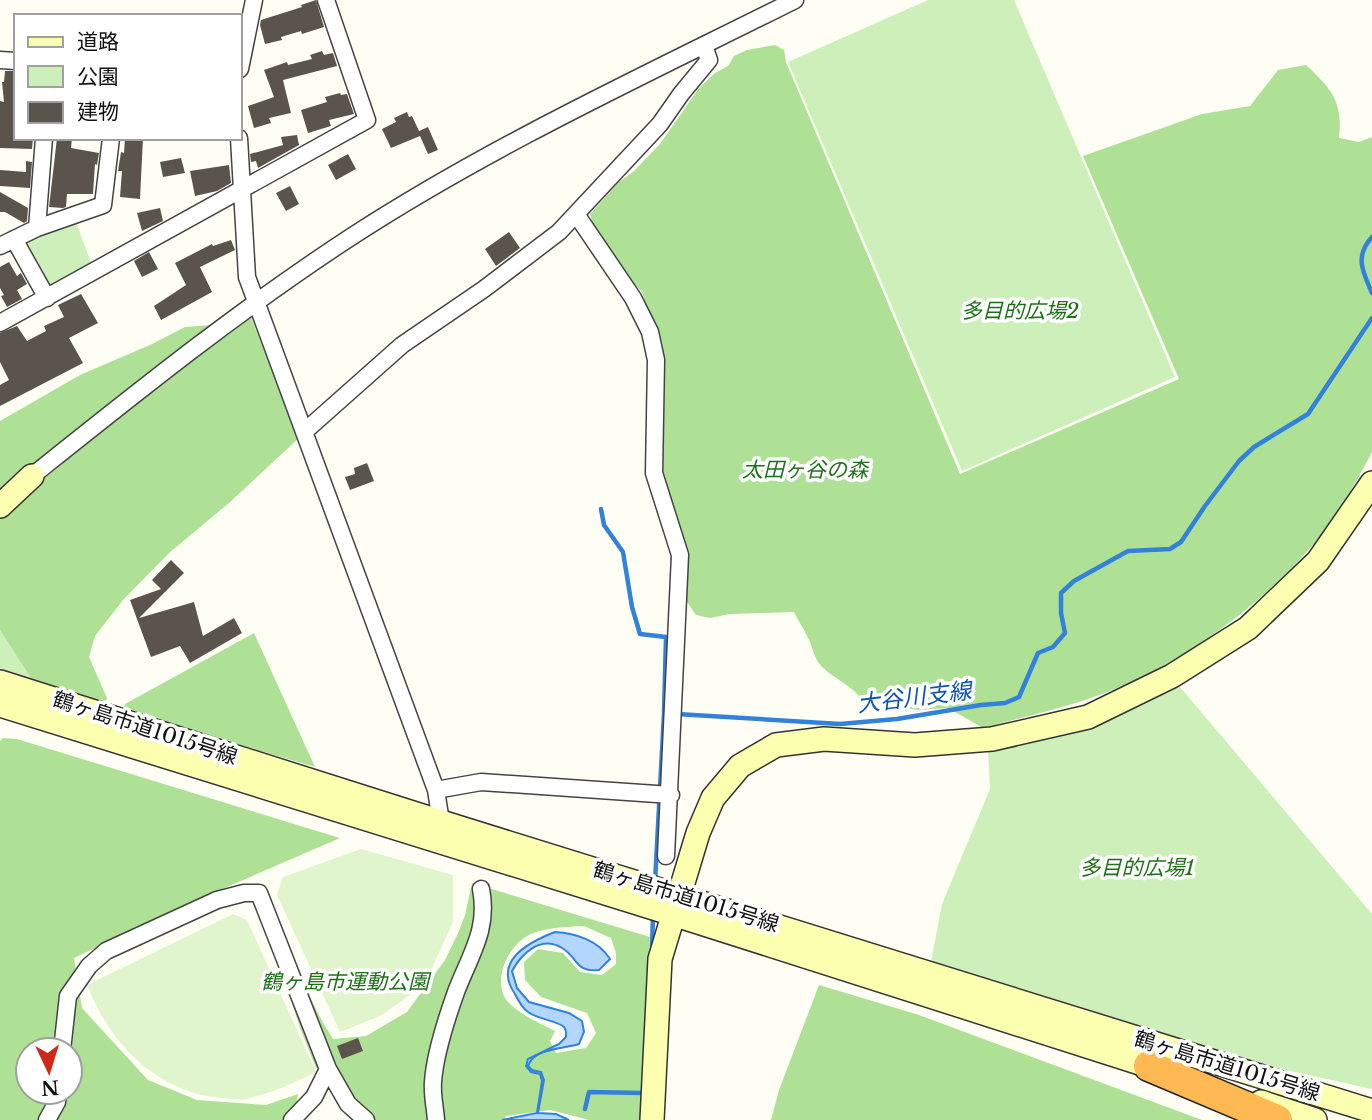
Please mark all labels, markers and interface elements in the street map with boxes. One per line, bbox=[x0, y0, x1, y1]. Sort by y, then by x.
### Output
legend bbox=[14, 14, 242, 140]
text: 道路 bbox=[77, 29, 119, 55]
text: 公園 bbox=[77, 64, 119, 90]
text: 建物 bbox=[77, 99, 119, 125]
park label: 多目的広場2 bbox=[961, 298, 1079, 324]
park label: 太田ヶ谷の森 bbox=[742, 457, 870, 483]
water label: 大谷川支線 bbox=[855, 676, 976, 718]
street label: 鶴ヶ島市道1015号線 bbox=[49, 686, 241, 770]
park label: 多目的広場1 bbox=[1080, 855, 1194, 881]
street label: 鶴ヶ島市道1015号線 bbox=[590, 856, 782, 938]
park label: 鶴ヶ島市運動公園 bbox=[261, 969, 432, 995]
street label: 鶴ヶ島市道1015号線 bbox=[1131, 1025, 1323, 1107]
north arrow bbox=[14, 1036, 84, 1106]
text: N bbox=[40, 1075, 60, 1100]

